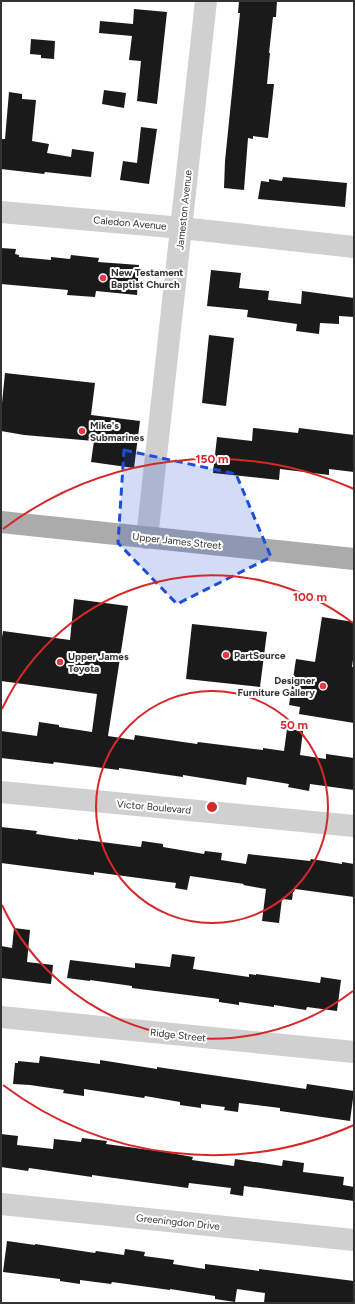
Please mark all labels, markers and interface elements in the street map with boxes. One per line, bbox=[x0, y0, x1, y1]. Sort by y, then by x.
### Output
street label: Jameston Avenue bbox=[173, 169, 195, 251]
street label: Caledon Avenue bbox=[93, 213, 168, 233]
place label: New Testament Baptist Church bbox=[111, 266, 183, 291]
marker: New Testament Baptist Church bbox=[98, 273, 108, 283]
place label: Mike's Submarines bbox=[90, 419, 144, 444]
marker: Mike's Submarines bbox=[77, 426, 87, 436]
text: 150 m bbox=[195, 452, 229, 466]
street label: Upper James Street bbox=[132, 530, 222, 552]
text: 100 m bbox=[293, 590, 327, 604]
place label: PartSource bbox=[234, 649, 286, 662]
place label: Upper James Toyota bbox=[68, 650, 129, 675]
marker: PartSource bbox=[221, 650, 231, 660]
marker: Upper James Toyota bbox=[55, 657, 65, 667]
place label: Designer Furniture Gallery bbox=[238, 674, 315, 699]
marker: Designer Furniture Gallery bbox=[318, 681, 328, 691]
text: 50 m bbox=[280, 718, 308, 732]
street label: Victor Boulevard bbox=[116, 797, 192, 817]
centre of rings bbox=[205, 800, 219, 814]
street label: Ridge Street bbox=[149, 1026, 207, 1044]
street label: Greeningdon Drive bbox=[136, 1211, 221, 1233]

